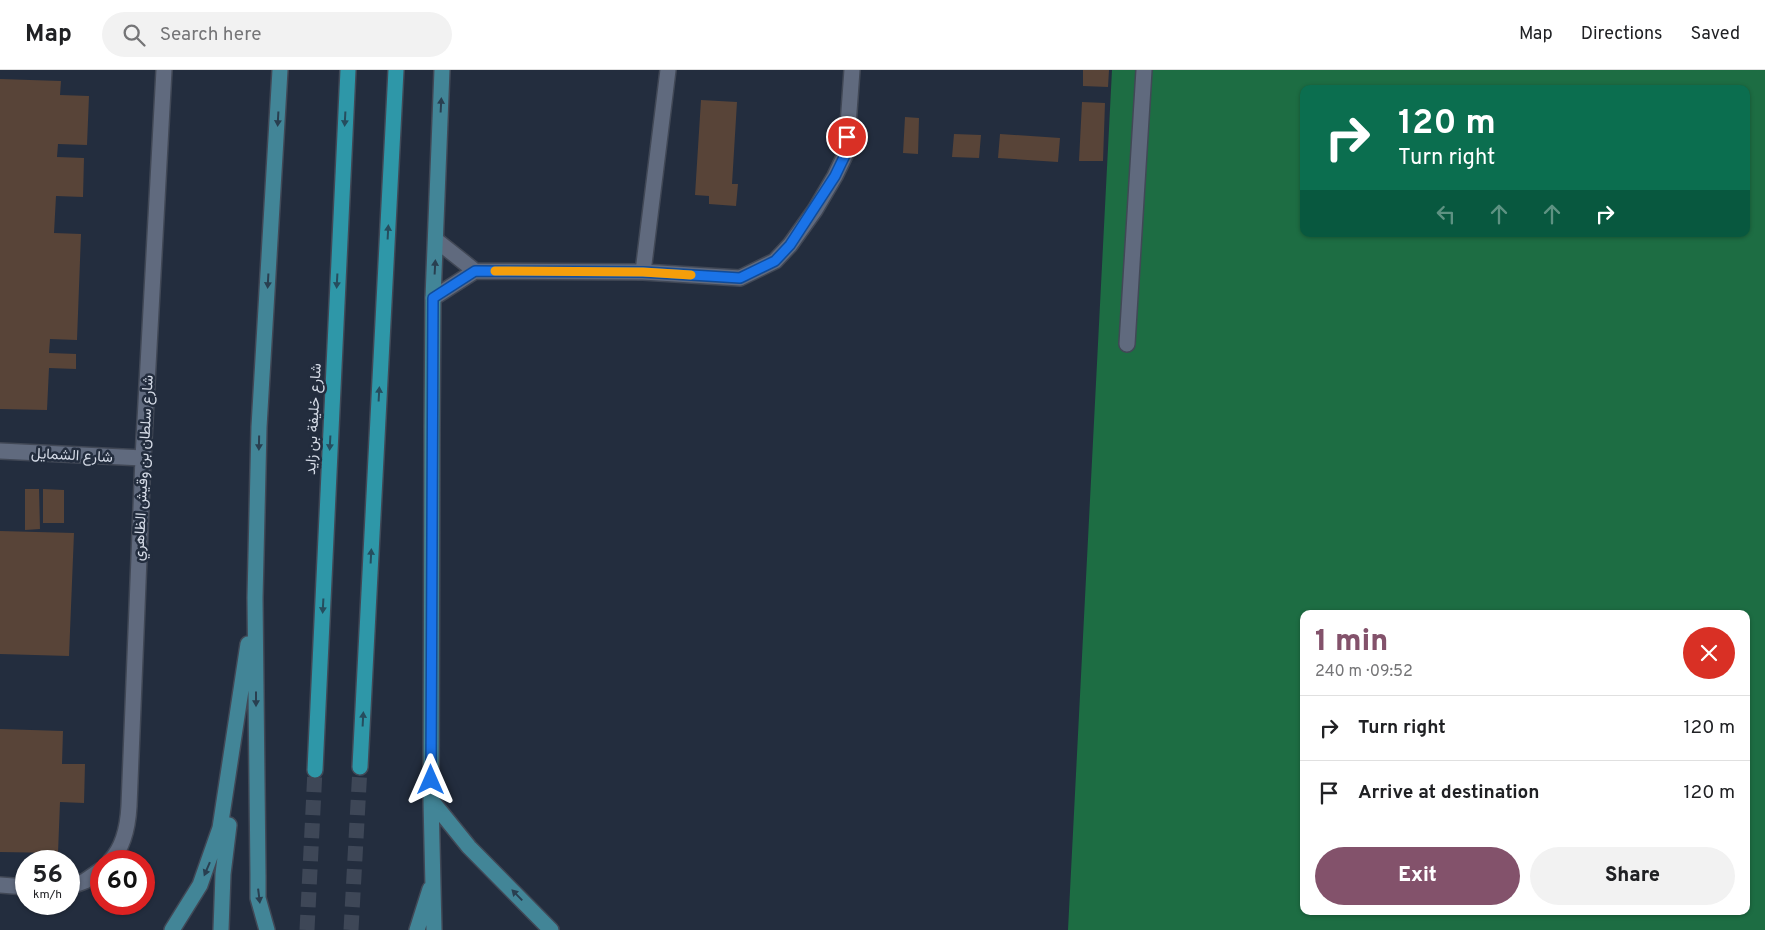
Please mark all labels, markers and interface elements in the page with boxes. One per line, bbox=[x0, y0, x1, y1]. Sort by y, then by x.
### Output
search box bbox=[102, 12, 452, 57]
text: Map bbox=[25, 20, 72, 50]
icon: search bbox=[120, 21, 148, 49]
text: Search here bbox=[160, 23, 261, 47]
text: Map bbox=[1519, 23, 1553, 46]
text: Directions bbox=[1581, 23, 1663, 46]
text: Saved bbox=[1691, 23, 1740, 46]
one-way arrow bbox=[437, 97, 445, 113]
text: 120 m bbox=[1398, 102, 1496, 146]
icon: right bbox=[1315, 105, 1380, 170]
one-way arrow bbox=[273, 111, 281, 127]
one-way arrow bbox=[341, 111, 349, 127]
pin bbox=[826, 116, 868, 158]
icon: arrive bbox=[833, 123, 861, 151]
text: Turn right bbox=[1398, 145, 1495, 172]
icon: left bbox=[1432, 200, 1460, 228]
icon: ahead bbox=[1485, 200, 1513, 228]
icon: ahead bbox=[1538, 200, 1566, 228]
icon: right bbox=[1591, 200, 1619, 228]
one-way arrow bbox=[384, 223, 392, 239]
one-way arrow bbox=[431, 259, 439, 275]
one-way arrow bbox=[263, 273, 271, 289]
one-way arrow bbox=[333, 273, 341, 289]
street label: شارع خليفة بن زايد bbox=[302, 363, 327, 475]
street label: شارع سلطان بن وقيش الظاهري bbox=[130, 374, 161, 562]
one-way arrow bbox=[376, 386, 384, 402]
one-way arrow bbox=[254, 435, 262, 451]
one-way arrow bbox=[325, 436, 333, 452]
street label: شارع الشمايل bbox=[31, 445, 113, 468]
one-way arrow bbox=[368, 548, 376, 564]
one-way arrow bbox=[318, 598, 326, 614]
text: 1 min bbox=[1315, 624, 1388, 661]
button: close bbox=[1683, 627, 1735, 679]
text: 240 m · 09:52 bbox=[1315, 662, 1413, 682]
one-way arrow bbox=[252, 691, 260, 707]
one-way arrow bbox=[359, 710, 367, 726]
icon: right bbox=[1315, 714, 1343, 742]
text: Turn right bbox=[1358, 716, 1446, 740]
text: 120 m bbox=[1684, 716, 1735, 740]
position arrow bbox=[404, 753, 456, 805]
icon: arrive bbox=[1315, 779, 1343, 807]
text: Arrive at destination bbox=[1358, 781, 1539, 805]
text: 120 m bbox=[1684, 781, 1735, 805]
button: Exit bbox=[1315, 847, 1520, 905]
button: Share bbox=[1530, 847, 1735, 905]
speed limit sign: 60 bbox=[90, 850, 155, 915]
text: 56 bbox=[32, 860, 63, 892]
one-way arrow bbox=[202, 862, 210, 876]
text: km/h bbox=[33, 887, 62, 903]
one-way arrow bbox=[255, 889, 263, 905]
one-way arrow bbox=[511, 889, 523, 901]

